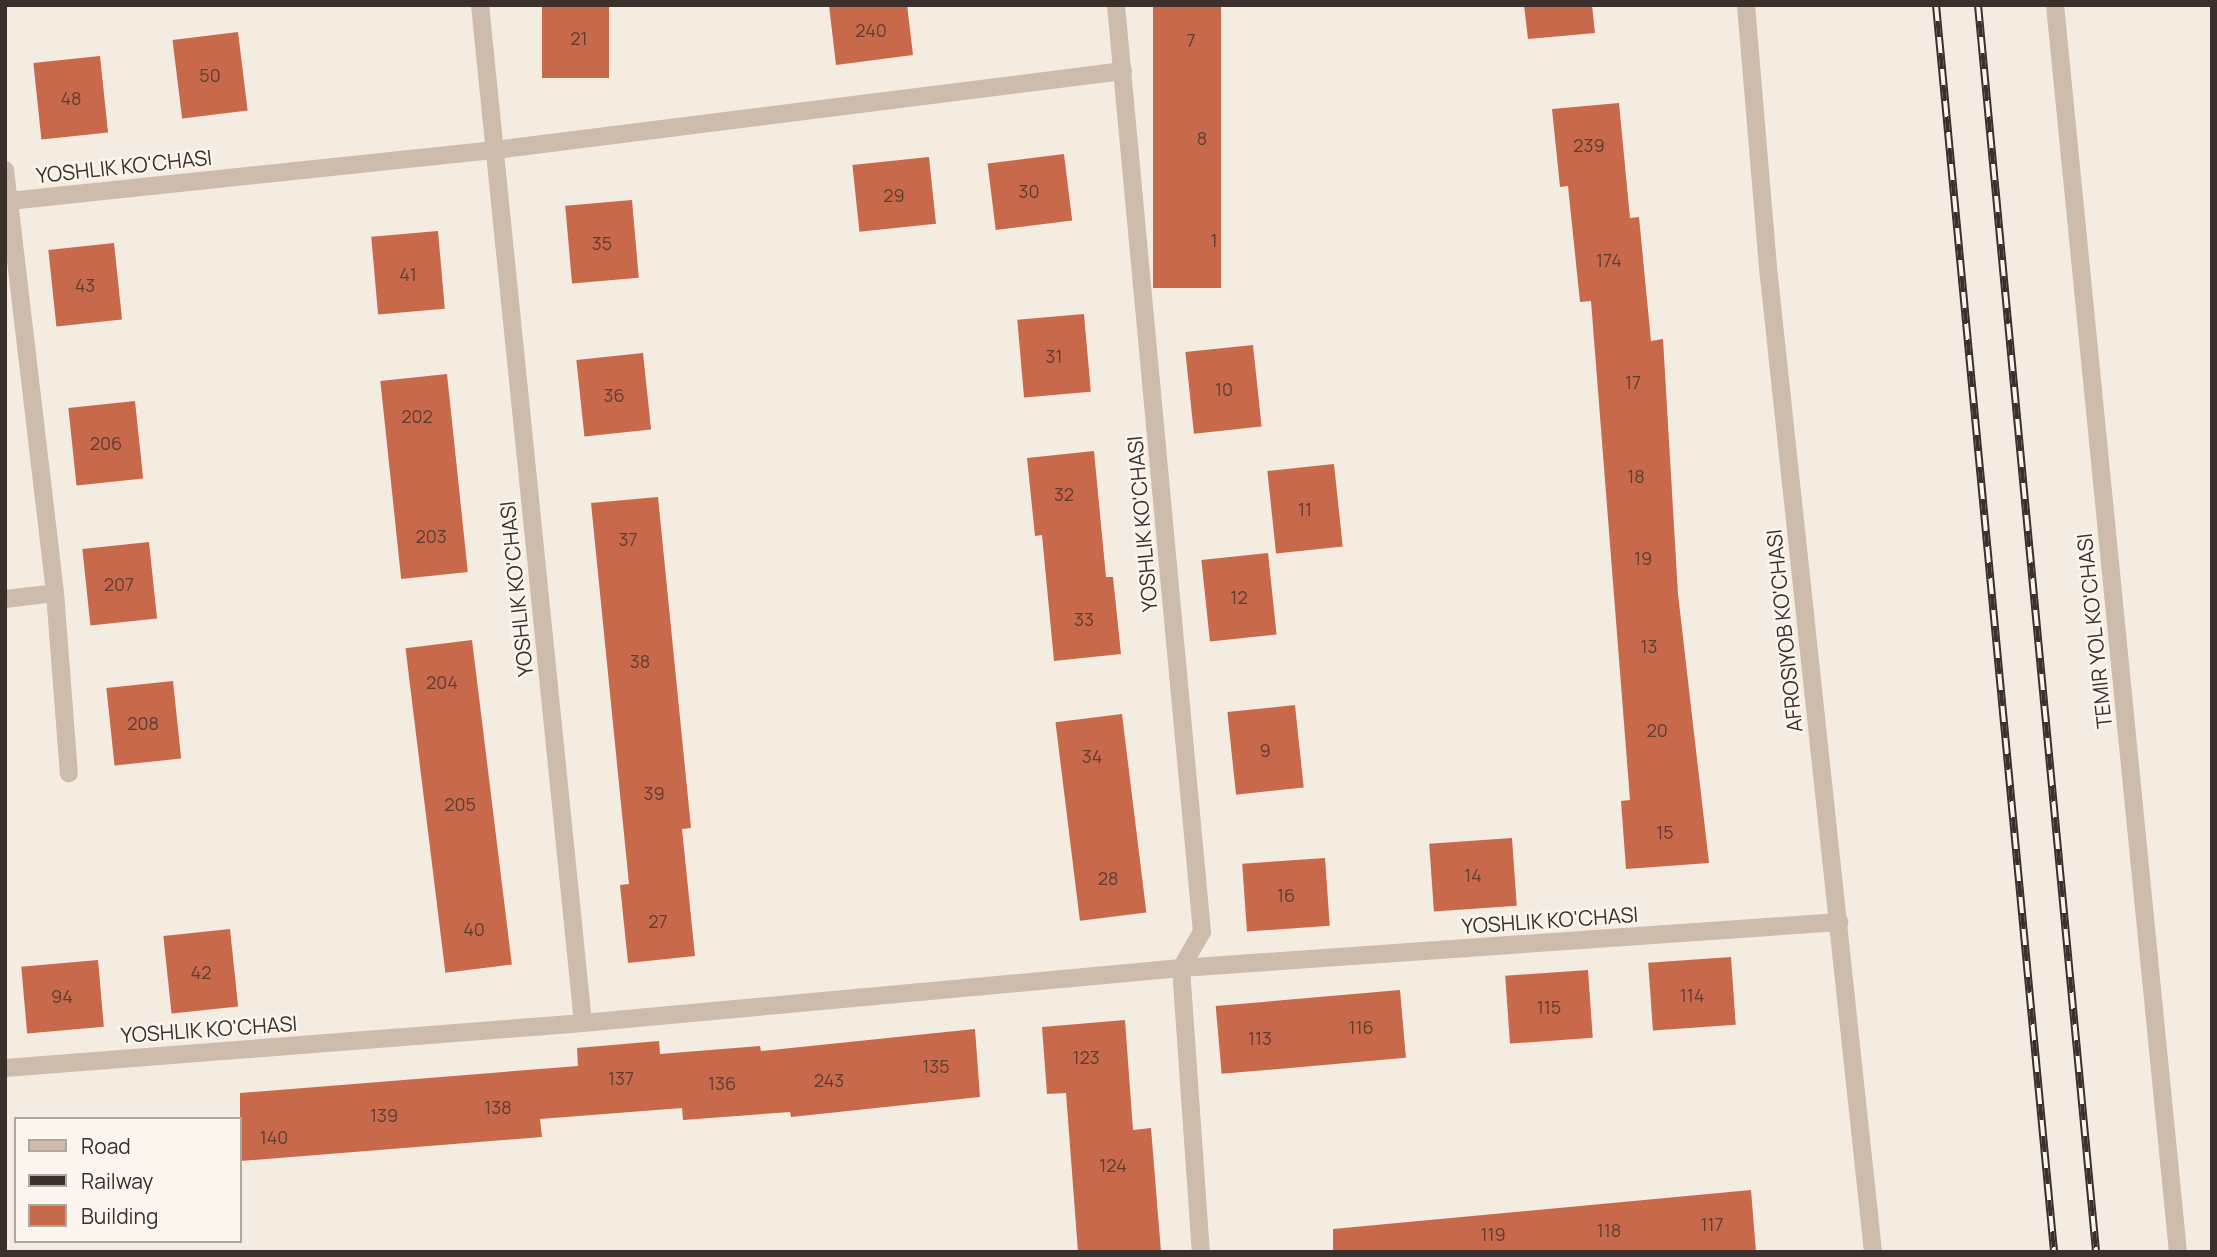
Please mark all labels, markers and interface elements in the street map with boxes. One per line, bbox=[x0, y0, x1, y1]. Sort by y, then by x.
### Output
house number: 240 bbox=[855, 19, 887, 41]
house number: 21 bbox=[570, 27, 588, 49]
house number: 7 bbox=[1186, 29, 1196, 51]
house number: 50 bbox=[199, 64, 221, 86]
house number: 48 bbox=[60, 87, 82, 109]
house number: 8 bbox=[1197, 127, 1207, 149]
house number: 239 bbox=[1573, 134, 1605, 156]
street label: YOSHLIK KO'CHASI bbox=[35, 144, 213, 188]
house number: 30 bbox=[1019, 180, 1039, 202]
house number: 29 bbox=[883, 184, 905, 206]
house number: 1 bbox=[1210, 229, 1218, 251]
house number: 35 bbox=[592, 232, 612, 254]
house number: 174 bbox=[1596, 249, 1622, 271]
house number: 41 bbox=[399, 263, 417, 285]
house number: 43 bbox=[75, 274, 95, 296]
house number: 31 bbox=[1046, 345, 1062, 367]
house number: 17 bbox=[1625, 371, 1641, 393]
house number: 10 bbox=[1215, 378, 1233, 400]
house number: 36 bbox=[603, 384, 625, 406]
house number: 202 bbox=[401, 405, 433, 427]
house number: 206 bbox=[90, 432, 122, 454]
street label: YOSHLIK KO'CHASI bbox=[1122, 435, 1162, 613]
house number: 18 bbox=[1627, 465, 1645, 487]
house number: 32 bbox=[1054, 483, 1074, 505]
house number: 11 bbox=[1298, 498, 1312, 520]
street label: YOSHLIK KO'CHASI bbox=[494, 500, 538, 678]
house number: 203 bbox=[415, 525, 447, 547]
house number: 37 bbox=[619, 528, 637, 550]
street label: AFROSIYOB KO'CHASI bbox=[1761, 528, 1807, 734]
street label: TEMIR YOL KO'CHASI bbox=[2071, 532, 2117, 730]
house number: 19 bbox=[1634, 547, 1652, 569]
house number: 207 bbox=[104, 573, 134, 595]
house number: 12 bbox=[1230, 586, 1248, 608]
house number: 33 bbox=[1074, 608, 1094, 630]
house number: 13 bbox=[1641, 635, 1657, 657]
house number: 38 bbox=[630, 650, 650, 672]
house number: 204 bbox=[426, 671, 458, 693]
house number: 208 bbox=[127, 712, 159, 734]
house number: 20 bbox=[1646, 719, 1668, 741]
house number: 9 bbox=[1259, 739, 1271, 761]
house number: 34 bbox=[1082, 745, 1102, 767]
house number: 39 bbox=[643, 782, 665, 804]
house number: 205 bbox=[444, 793, 476, 815]
house number: 15 bbox=[1656, 821, 1674, 843]
house number: 14 bbox=[1464, 864, 1482, 886]
house number: 28 bbox=[1098, 867, 1118, 889]
house number: 16 bbox=[1277, 884, 1295, 906]
street label: YOSHLIK KO'CHASI bbox=[1461, 901, 1639, 939]
house number: 27 bbox=[648, 910, 668, 932]
house number: 40 bbox=[463, 918, 485, 940]
house number: 42 bbox=[191, 961, 211, 983]
house number: 114 bbox=[1680, 984, 1704, 1006]
house number: 94 bbox=[51, 985, 73, 1007]
house number: 115 bbox=[1537, 996, 1561, 1018]
street label: YOSHLIK KO'CHASI bbox=[120, 1010, 298, 1048]
house number: 116 bbox=[1348, 1016, 1374, 1038]
house number: 113 bbox=[1248, 1027, 1272, 1049]
house number: 123 bbox=[1072, 1046, 1100, 1068]
house number: 135 bbox=[922, 1055, 950, 1077]
house number: 137 bbox=[608, 1067, 634, 1089]
house number: 243 bbox=[814, 1069, 844, 1091]
house number: 136 bbox=[708, 1072, 736, 1094]
house number: 138 bbox=[484, 1096, 512, 1118]
house number: 139 bbox=[370, 1104, 398, 1126]
legend bbox=[14, 1117, 242, 1243]
house number: 140 bbox=[260, 1126, 288, 1148]
text: Road bbox=[81, 1132, 131, 1160]
house number: 124 bbox=[1099, 1154, 1127, 1176]
text: Railway bbox=[81, 1167, 153, 1195]
text: Building bbox=[81, 1202, 158, 1230]
house number: 117 bbox=[1700, 1213, 1724, 1235]
house number: 118 bbox=[1597, 1219, 1621, 1241]
house number: 119 bbox=[1480, 1223, 1506, 1245]

